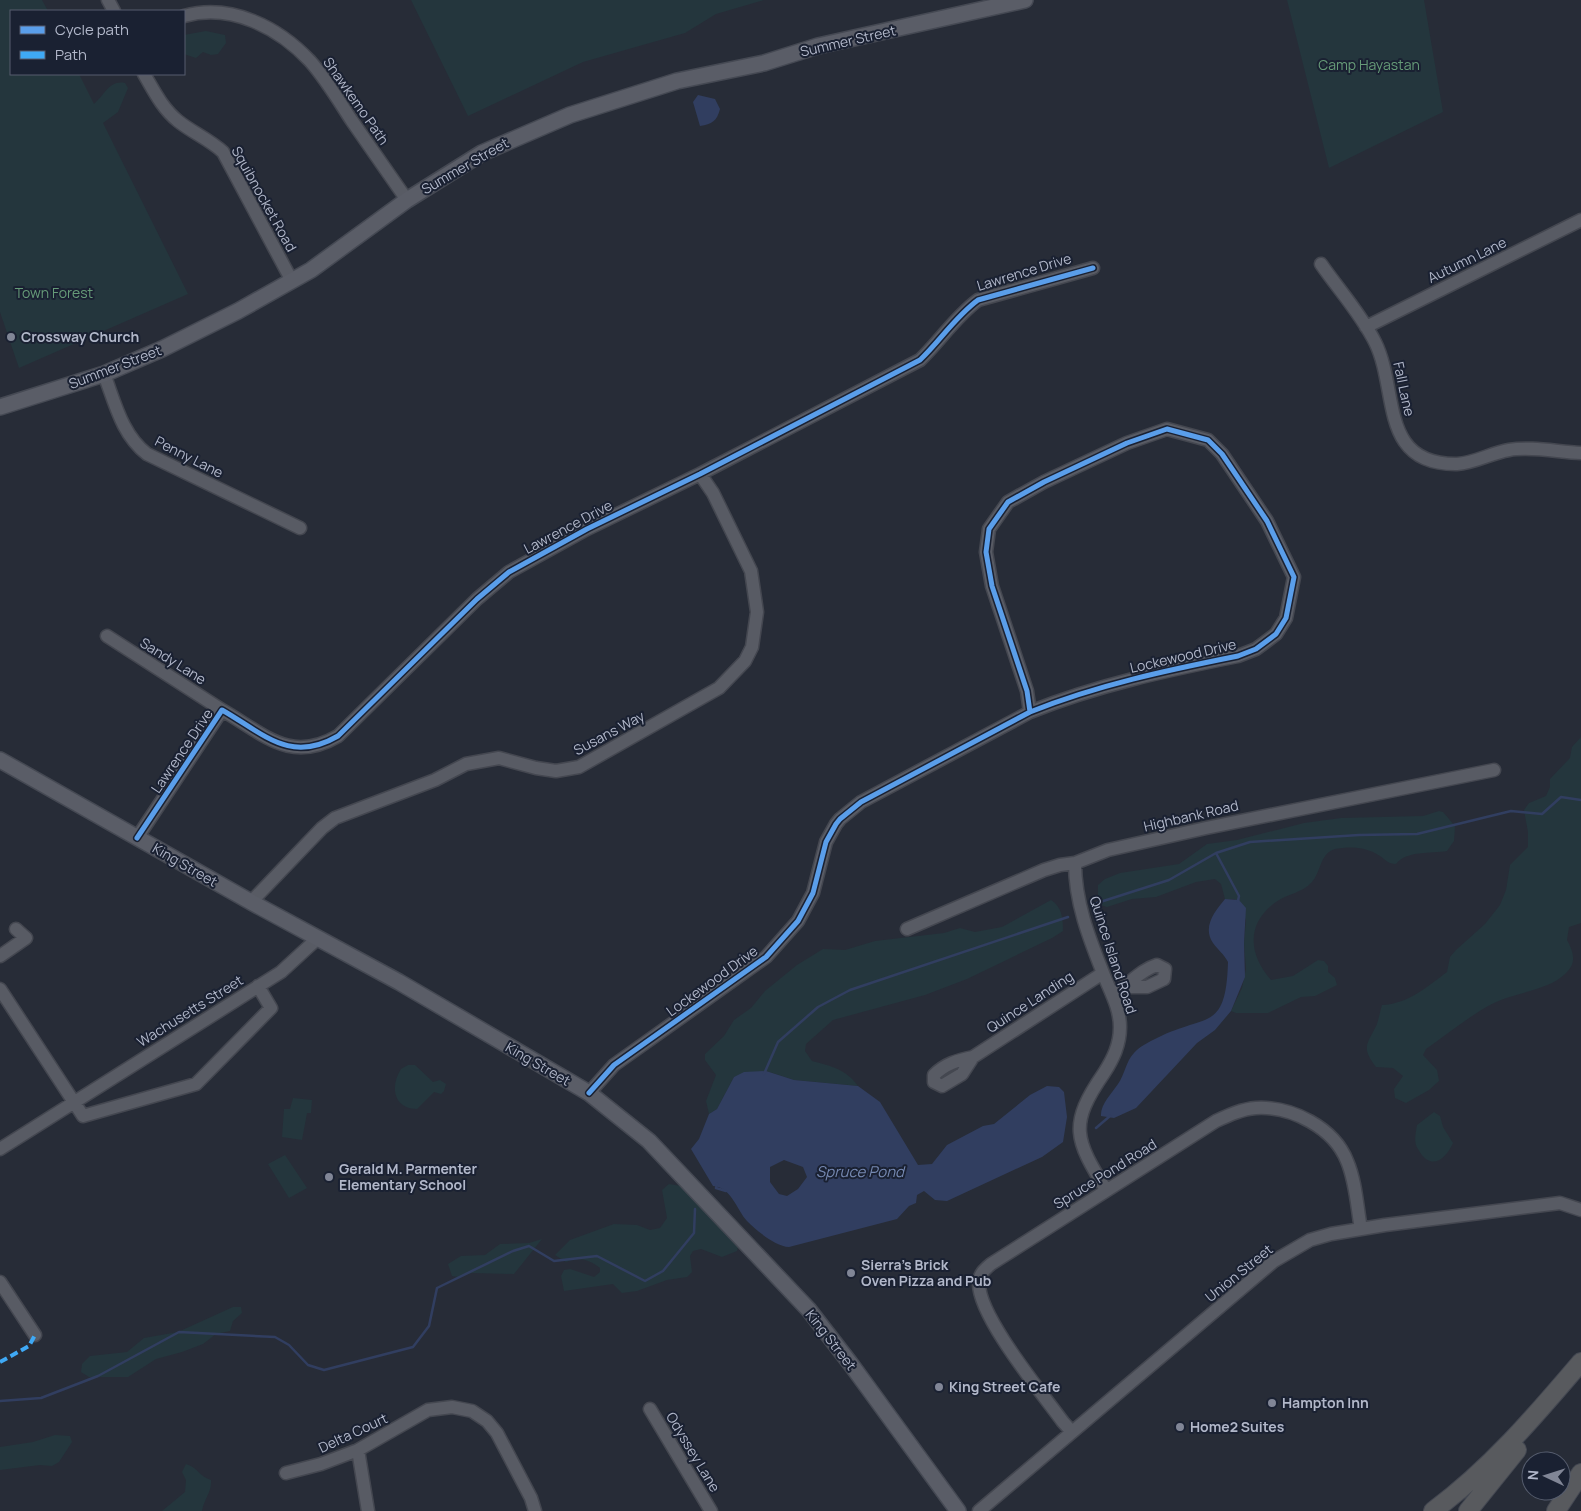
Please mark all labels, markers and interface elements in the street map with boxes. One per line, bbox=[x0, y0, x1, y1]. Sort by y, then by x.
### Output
legend bbox=[10, 10, 185, 75]
text: Cycle path bbox=[55, 19, 129, 40]
street label: Summer Street bbox=[798, 20, 898, 61]
text: Path bbox=[55, 44, 87, 65]
street label: Shawkemo Path bbox=[319, 53, 394, 148]
park label: Camp Hayastan bbox=[1318, 55, 1420, 74]
street label: Summer Street bbox=[418, 133, 512, 198]
street label: Squibnocket Road bbox=[228, 143, 301, 255]
street label: Autumn Lane bbox=[1424, 232, 1509, 287]
street label: Lawrence Drive bbox=[974, 248, 1073, 295]
park label: Town Forest bbox=[15, 283, 94, 302]
place label: Crossway Church bbox=[21, 327, 139, 346]
marker: Crossway Church bbox=[5, 331, 17, 343]
street label: Summer Street bbox=[66, 340, 164, 393]
street label: Fall Lane bbox=[1389, 360, 1420, 418]
street label: Penny Lane bbox=[152, 431, 227, 482]
street label: Lawrence Drive bbox=[520, 495, 615, 558]
street label: Sandy Lane bbox=[137, 633, 210, 688]
street label: Lockewood Drive bbox=[1128, 634, 1238, 677]
street label: Lawrence Drive bbox=[146, 705, 217, 797]
street label: Susans Way bbox=[570, 706, 648, 759]
street label: Highbank Road bbox=[1142, 795, 1240, 836]
street label: King Street bbox=[149, 838, 222, 891]
street label: Quince Island Road bbox=[1085, 894, 1141, 1016]
street label: Lockewood Drive bbox=[662, 941, 761, 1020]
street label: Quince Landing bbox=[983, 966, 1077, 1037]
street label: Wachusetts Street bbox=[133, 970, 247, 1051]
street label: King Street bbox=[502, 1037, 575, 1090]
street label: Spruce Pond Road bbox=[1050, 1134, 1160, 1213]
place label: Gerald M. Parmenter Elementary School bbox=[339, 1159, 477, 1194]
water label: Spruce Pond bbox=[816, 1161, 906, 1182]
marker: Gerald M. Parmenter Elementary School bbox=[323, 1171, 335, 1183]
street label: Union Street bbox=[1201, 1239, 1277, 1306]
place label: Sierra's Brick Oven Pizza and Pub bbox=[861, 1255, 992, 1290]
marker: Sierra's Brick Oven Pizza and Pub bbox=[845, 1267, 857, 1279]
street label: King Street bbox=[802, 1305, 861, 1374]
place label: King Street Cafe bbox=[949, 1377, 1060, 1396]
marker: King Street Cafe bbox=[933, 1381, 945, 1393]
place label: Hampton Inn bbox=[1282, 1393, 1369, 1412]
marker: Hampton Inn bbox=[1266, 1397, 1278, 1409]
street label: Delta Court bbox=[315, 1408, 391, 1457]
street label: Odyssey Lane bbox=[662, 1408, 725, 1495]
place label: Home2 Suites bbox=[1190, 1417, 1285, 1436]
marker: Home2 Suites bbox=[1174, 1421, 1186, 1433]
north arrow bbox=[1521, 1451, 1571, 1501]
text: N bbox=[1523, 1469, 1542, 1481]

